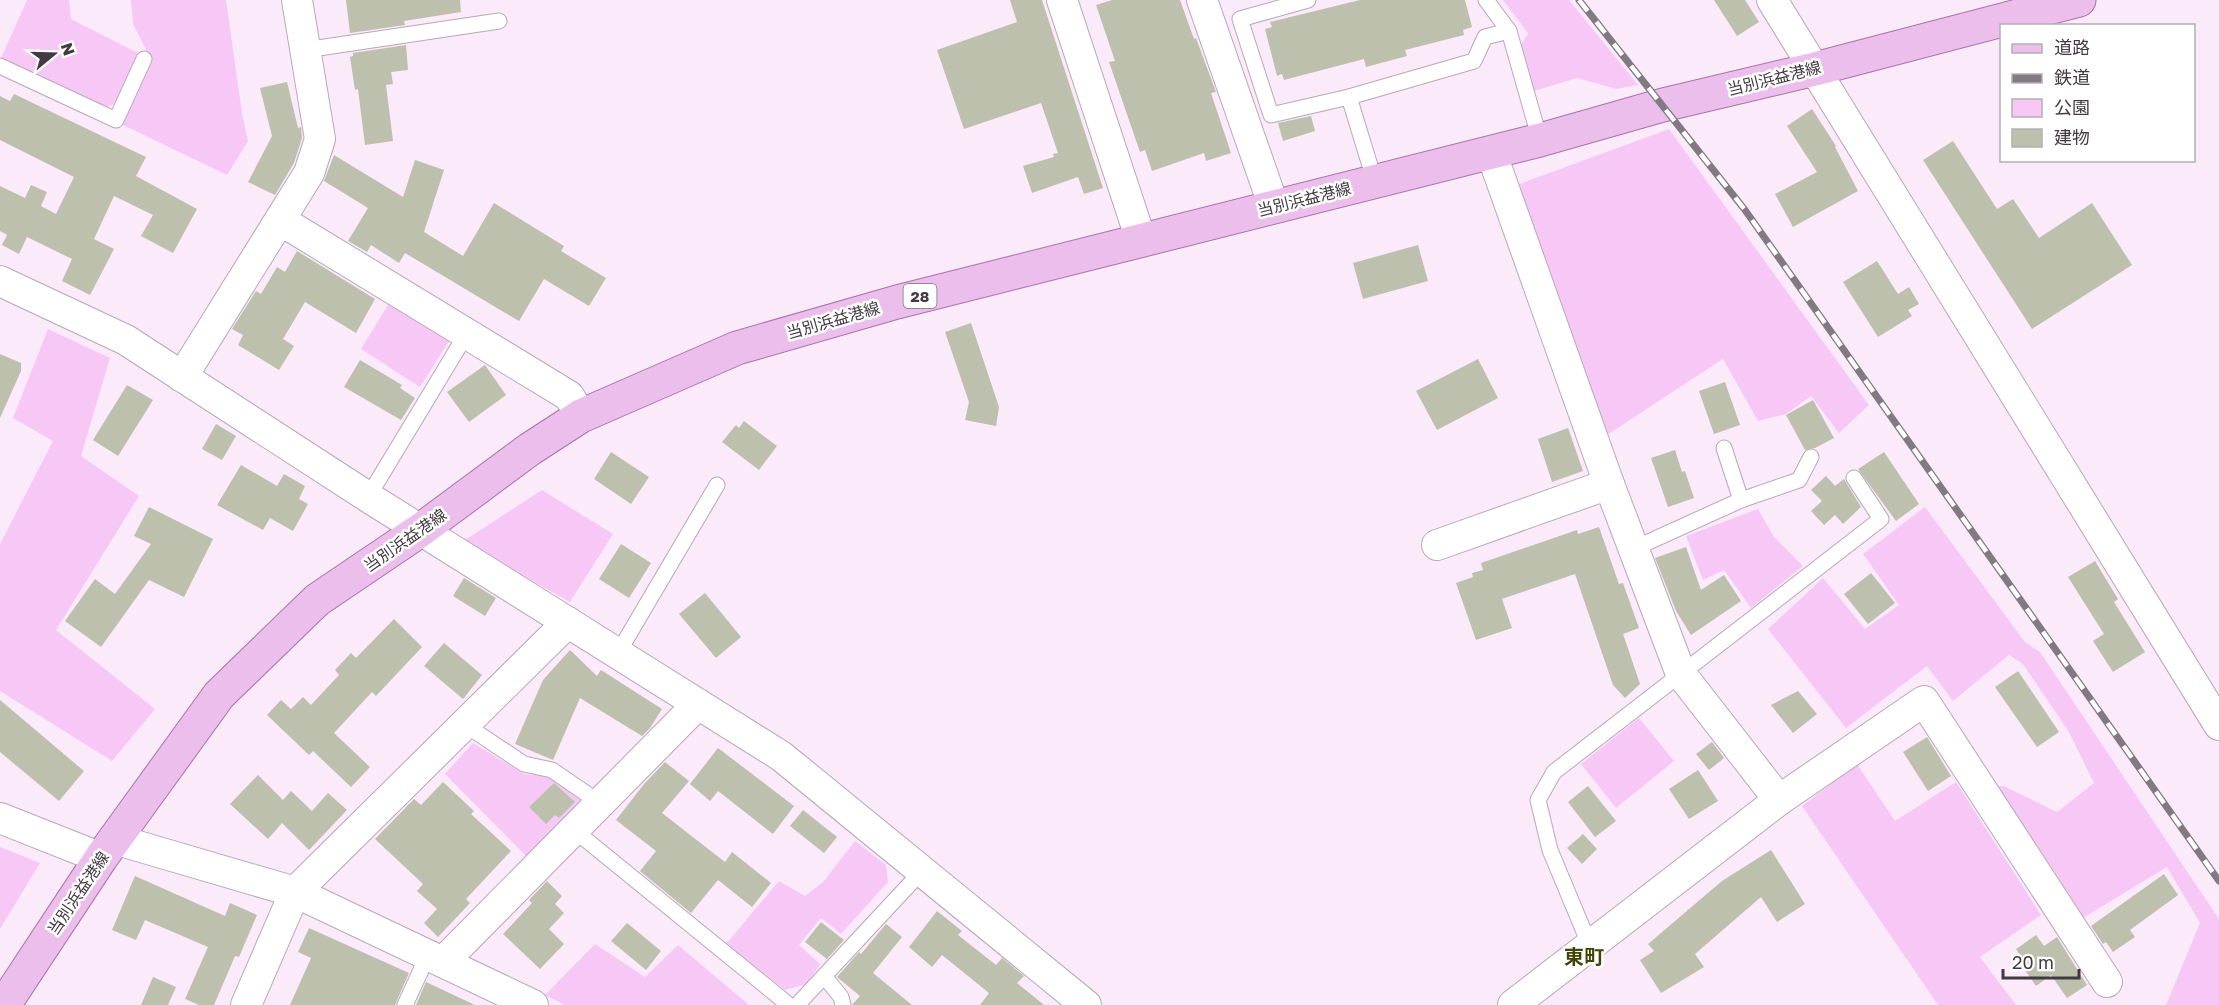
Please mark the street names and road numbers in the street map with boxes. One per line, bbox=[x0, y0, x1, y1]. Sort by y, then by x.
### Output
street label: 当別浜益港線 bbox=[1725, 57, 1823, 99]
street label: 当別浜益港線 bbox=[1255, 178, 1353, 220]
road number: 28 bbox=[904, 284, 936, 308]
street label: 当別浜益港線 bbox=[784, 297, 882, 343]
street label: 当別浜益港線 bbox=[360, 504, 450, 576]
street label: 当別浜益港線 bbox=[43, 848, 113, 938]

